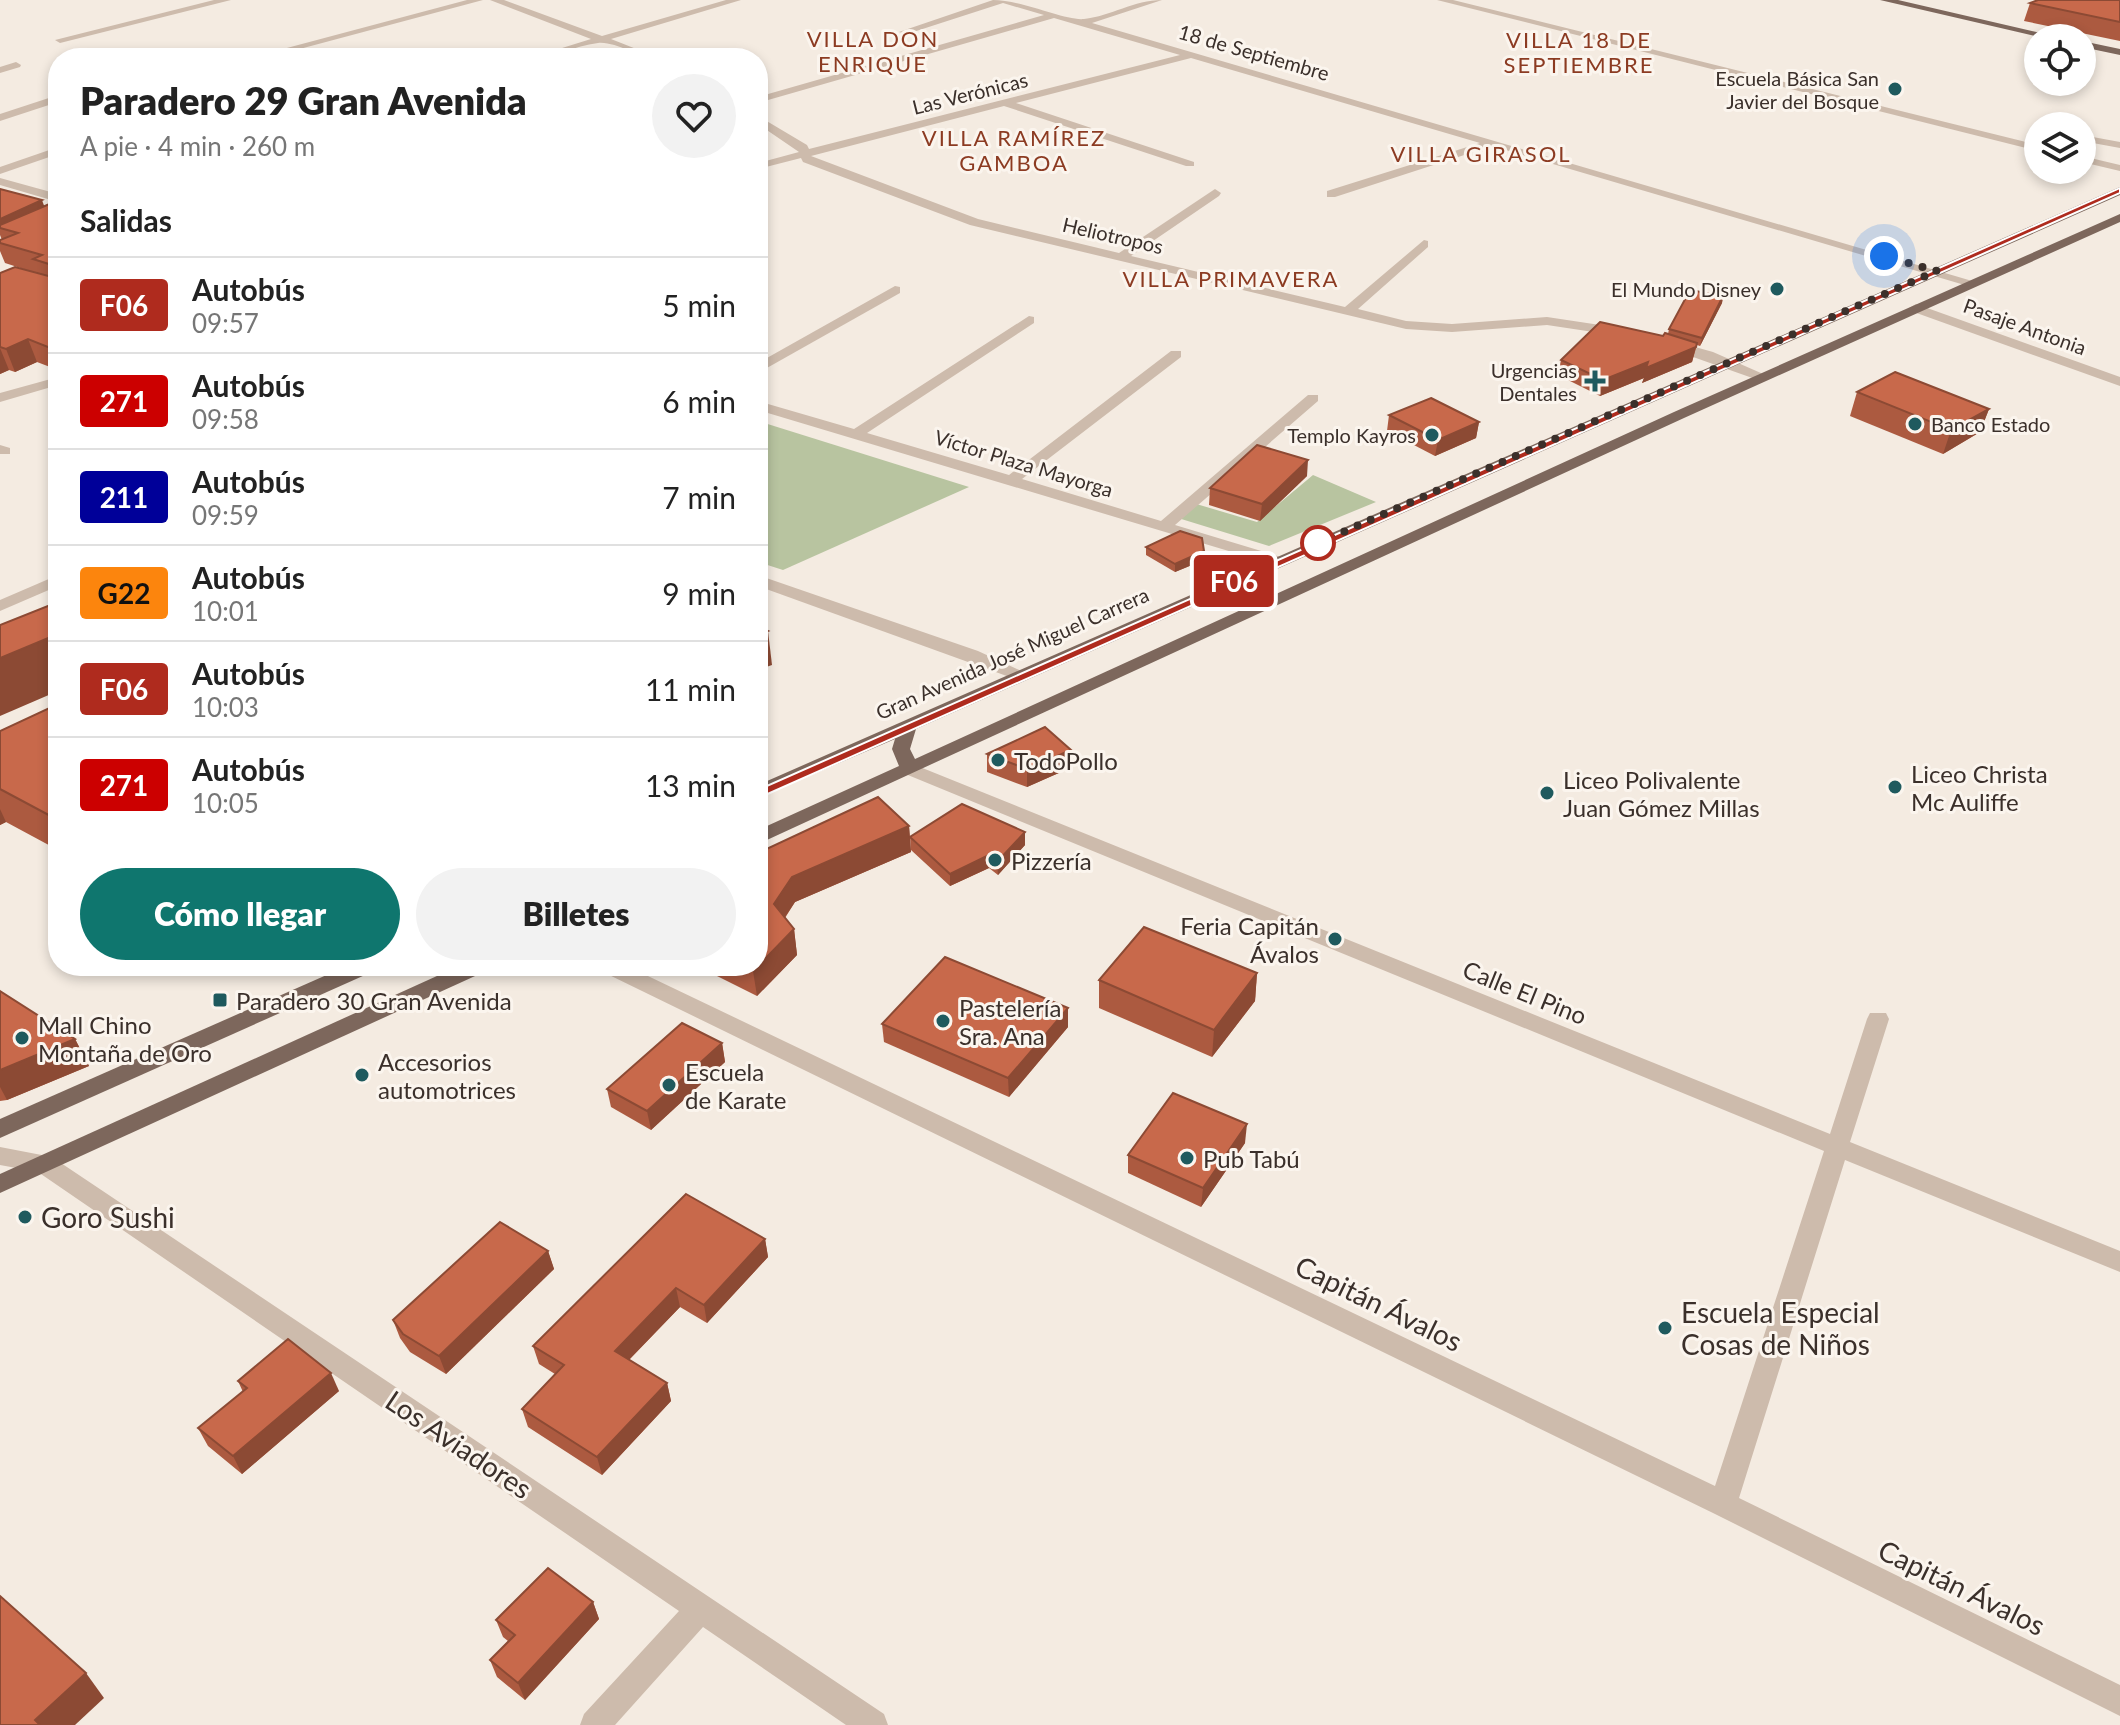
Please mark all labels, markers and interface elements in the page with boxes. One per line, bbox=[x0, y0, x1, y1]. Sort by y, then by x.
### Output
street label: 18 de Septiembre bbox=[1176, 19, 1332, 85]
map controls bbox=[2024, 24, 2096, 184]
button: locate bbox=[2024, 24, 2096, 96]
district label: VILLA DON ENRIQUE bbox=[807, 25, 939, 77]
district label: VILLA 18 DE SEPTIEMBRE bbox=[1504, 26, 1654, 78]
place label: Escuela Básica San Javier del Bosque bbox=[1715, 66, 1879, 113]
street label: Las Verónicas bbox=[910, 67, 1030, 119]
button: heart bbox=[652, 74, 736, 158]
text: Paradero 29 Gran Avenida bbox=[80, 77, 527, 123]
marker: Escuela Básica San Javier del Bosque bbox=[1886, 80, 1904, 98]
button: layers bbox=[2024, 112, 2096, 184]
district label: VILLA RAMÍREZ GAMBOA bbox=[922, 124, 1106, 176]
text: A pie · 4 min · 260 m bbox=[80, 130, 315, 162]
district label: VILLA GIRASOL bbox=[1390, 140, 1572, 167]
text: Salidas bbox=[80, 202, 172, 238]
street label: Heliotropos bbox=[1060, 212, 1166, 258]
your location bbox=[1864, 236, 1904, 276]
district label: VILLA PRIMAVERA bbox=[1123, 265, 1340, 292]
text: Autobús bbox=[192, 271, 305, 307]
place label: El Mundo Disney bbox=[1611, 277, 1762, 301]
marker: El Mundo Disney bbox=[1768, 280, 1786, 298]
text: 5 min bbox=[662, 287, 736, 323]
text: F06 bbox=[100, 288, 148, 322]
street label: Pasaje Antonia bbox=[1960, 293, 2090, 359]
text: 09:57 bbox=[192, 307, 259, 339]
place label: Urgencias Dentales bbox=[1491, 358, 1577, 405]
text: Autobús bbox=[192, 367, 305, 403]
marker: Urgencias Dentales bbox=[1584, 370, 1606, 392]
text: 6 min bbox=[662, 383, 736, 419]
text: 271 bbox=[100, 384, 148, 418]
text: 09:58 bbox=[192, 403, 259, 435]
place label: Banco Estado bbox=[1931, 412, 2050, 436]
marker: Banco Estado bbox=[1906, 415, 1924, 433]
place label: Templo Kayros bbox=[1287, 423, 1416, 447]
street label: Víctor Plaza Mayorga bbox=[932, 424, 1116, 502]
marker: Templo Kayros bbox=[1423, 426, 1441, 444]
text: Autobús bbox=[192, 463, 305, 499]
text: 7 min bbox=[662, 479, 736, 515]
text: 211 bbox=[100, 480, 148, 514]
text: 09:59 bbox=[192, 499, 259, 531]
unlabelled marker bbox=[1301, 526, 1335, 560]
line badge: F06 bbox=[1188, 555, 1280, 607]
text: Autobús bbox=[192, 559, 305, 595]
text: F06 bbox=[1210, 564, 1258, 598]
text: 9 min bbox=[662, 575, 736, 611]
text: G22 bbox=[98, 576, 150, 610]
street label: Gran Avenida José Miguel Carrera bbox=[872, 582, 1152, 724]
text: 10:01 bbox=[192, 595, 259, 627]
text: Autobús bbox=[192, 655, 305, 691]
text: 11 min bbox=[645, 671, 736, 707]
text: F06 bbox=[100, 672, 148, 706]
text: 10:03 bbox=[192, 691, 259, 723]
place label: TodoPollo bbox=[1014, 746, 1118, 775]
text: Autobús bbox=[192, 751, 305, 787]
marker: TodoPollo bbox=[989, 751, 1007, 769]
place label: Liceo Christa Mc Auliffe bbox=[1911, 759, 2048, 816]
place label: Liceo Polivalente Juan Gómez Millas bbox=[1563, 765, 1760, 822]
text: 13 min bbox=[645, 767, 736, 803]
text: 271 bbox=[100, 768, 148, 802]
marker: Liceo Christa Mc Auliffe bbox=[1886, 778, 1904, 796]
marker: Liceo Polivalente Juan Gómez Millas bbox=[1538, 784, 1556, 802]
text: 10:05 bbox=[192, 787, 259, 819]
place label: Pizzería bbox=[1011, 846, 1092, 875]
marker: Pizzería bbox=[986, 851, 1004, 869]
button: Cómo llegar bbox=[80, 868, 400, 960]
button: Billetes bbox=[416, 868, 736, 960]
place label: Feria Capitán Ávalos bbox=[1180, 911, 1319, 968]
marker: Feria Capitán Ávalos bbox=[1326, 930, 1344, 948]
street label: Calle El Pino bbox=[1459, 954, 1591, 1030]
place label: Paradero 30 Gran Avenida bbox=[236, 986, 512, 1015]
marker: Paradero 30 Gran Avenida bbox=[211, 991, 229, 1009]
place label: Pastelería Sra. Ana bbox=[959, 993, 1061, 1050]
place label: Mall Chino Montaña de Oro bbox=[38, 1010, 212, 1067]
marker: Pastelería Sra. Ana bbox=[934, 1012, 952, 1030]
marker: Mall Chino Montaña de Oro bbox=[13, 1029, 31, 1047]
place label: Accesorios automotrices bbox=[378, 1047, 516, 1104]
place label: Escuela de Karate bbox=[685, 1057, 787, 1114]
marker: Accesorios automotrices bbox=[353, 1066, 371, 1084]
marker: Escuela de Karate bbox=[660, 1076, 678, 1094]
place label: Pub Tabú bbox=[1203, 1144, 1300, 1173]
marker: Pub Tabú bbox=[1178, 1149, 1196, 1167]
place label: Goro Sushi bbox=[41, 1200, 175, 1234]
marker: Goro Sushi bbox=[16, 1208, 34, 1226]
street label: Capitán Ávalos bbox=[1290, 1248, 1468, 1358]
place label: Escuela Especial Cosas de Niños bbox=[1681, 1295, 1880, 1361]
marker: Escuela Especial Cosas de Niños bbox=[1656, 1319, 1674, 1337]
street label: Los Aviadores bbox=[380, 1383, 538, 1505]
street label: Capitán Ávalos bbox=[1873, 1532, 2051, 1642]

